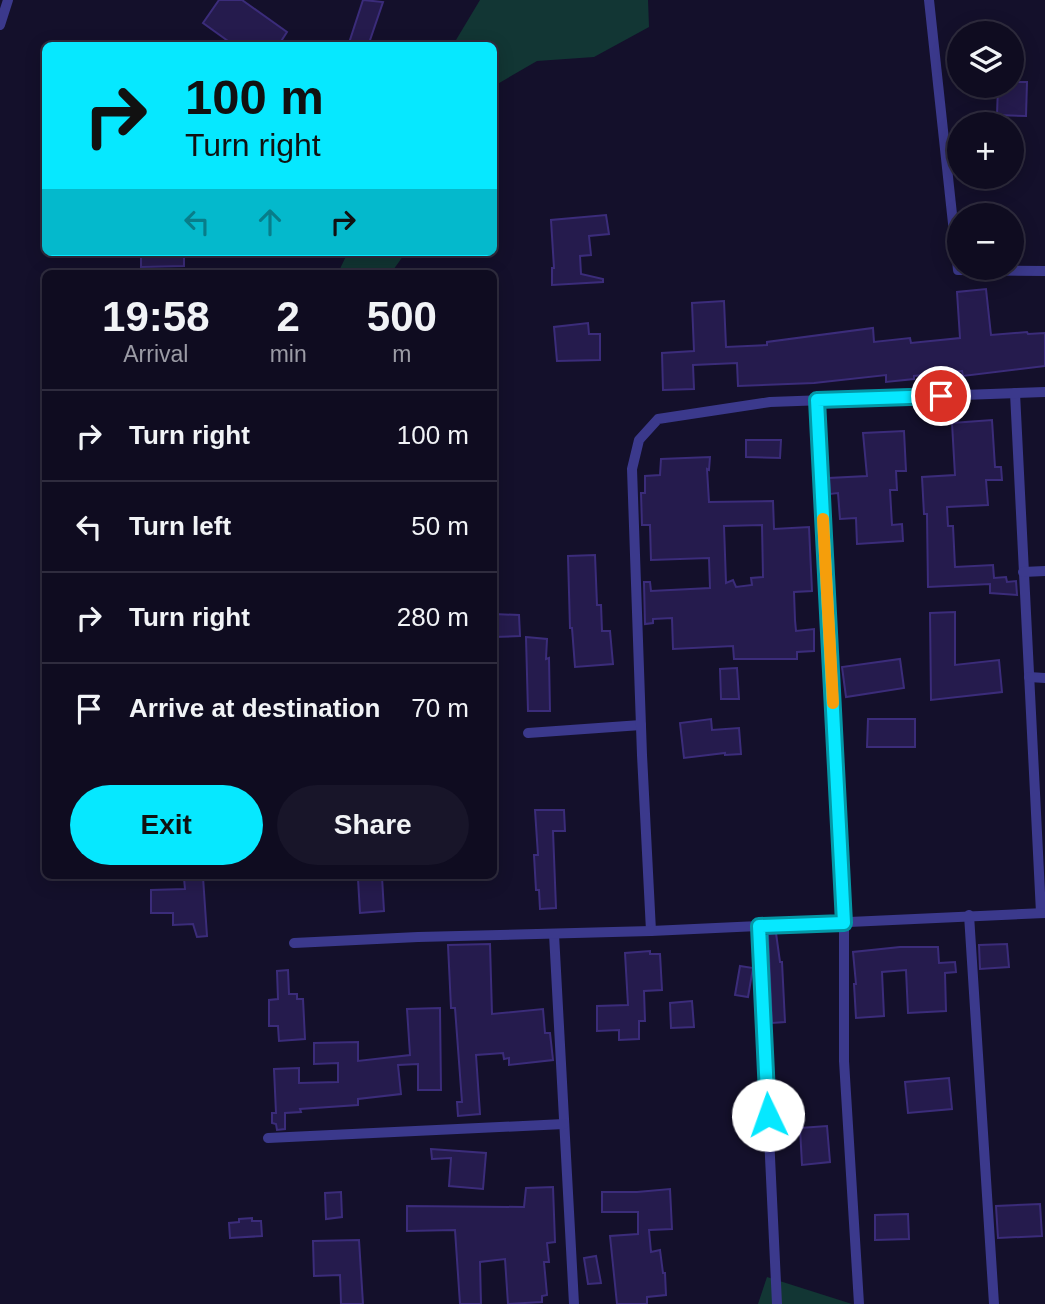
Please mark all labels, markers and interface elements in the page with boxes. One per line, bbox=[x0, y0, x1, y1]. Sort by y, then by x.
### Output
map controls bbox=[947, 21, 1024, 280]
button: layers bbox=[947, 21, 1024, 98]
icon: right bbox=[70, 70, 161, 161]
text: 100 m bbox=[185, 70, 324, 124]
button: + bbox=[947, 112, 1024, 189]
text: Turn right bbox=[185, 127, 321, 163]
icon: left bbox=[178, 203, 216, 241]
icon: ahead bbox=[251, 203, 289, 241]
icon: right bbox=[324, 203, 362, 241]
button: − bbox=[947, 203, 1024, 280]
text: 19:58 bbox=[102, 293, 210, 340]
text: 2 bbox=[276, 293, 300, 340]
text: 500 bbox=[367, 293, 437, 340]
text: Arrival bbox=[123, 341, 188, 367]
text: min bbox=[270, 341, 307, 367]
text: m bbox=[392, 341, 411, 367]
pin bbox=[911, 366, 971, 426]
icon: arrive bbox=[922, 377, 960, 415]
icon: right bbox=[70, 417, 108, 455]
text: Turn right bbox=[129, 420, 250, 450]
text: 100 m bbox=[397, 420, 469, 450]
icon: left bbox=[70, 508, 108, 546]
text: Turn left bbox=[129, 511, 231, 541]
text: 50 m bbox=[411, 511, 469, 541]
icon: right bbox=[70, 599, 108, 637]
text: Turn right bbox=[129, 602, 250, 632]
text: 280 m bbox=[397, 602, 469, 632]
icon: arrive bbox=[70, 690, 108, 728]
text: Arrive at destination bbox=[129, 693, 380, 723]
text: 70 m bbox=[411, 693, 469, 723]
button: Exit bbox=[70, 785, 263, 865]
button: Share bbox=[277, 785, 469, 865]
position arrow bbox=[731, 1078, 805, 1152]

